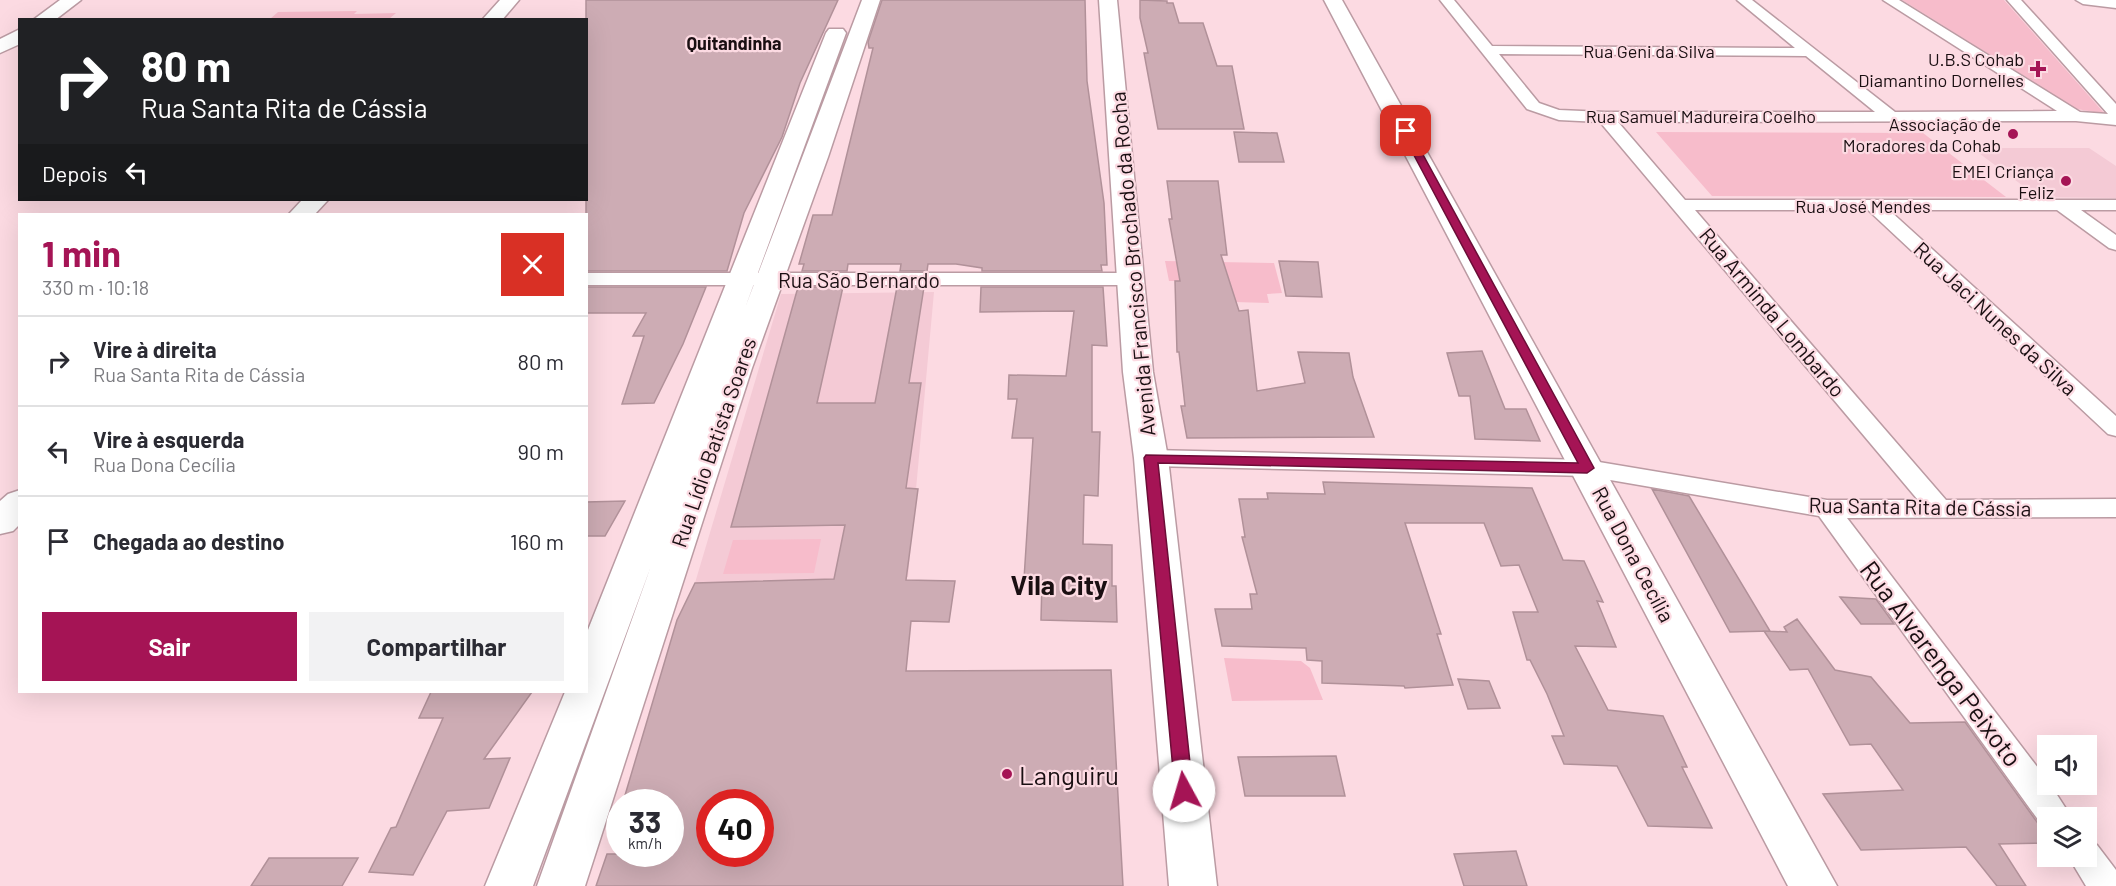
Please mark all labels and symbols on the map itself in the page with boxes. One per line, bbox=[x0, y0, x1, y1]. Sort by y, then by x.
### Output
district label: Quitandinha bbox=[686, 32, 782, 54]
street label: Rua Geni da Silva bbox=[1583, 40, 1715, 62]
place label: U.B.S Cohab Diamantino Dornelles bbox=[1858, 48, 2024, 91]
marker: U.B.S Cohab Diamantino Dornelles bbox=[2029, 60, 2047, 78]
street label: Avenida Francisco Brochado da Rocha bbox=[1104, 91, 1160, 437]
pin bbox=[1380, 105, 1431, 156]
street label: Rua Samuel Madureira Coelho bbox=[1586, 105, 1816, 127]
place label: Associação de Moradores da Cohab bbox=[1843, 113, 2001, 156]
marker: Associação de Moradores da Cohab bbox=[2006, 127, 2020, 141]
place label: EMEI Criança Feliz bbox=[1952, 160, 2054, 203]
marker: EMEI Criança Feliz bbox=[2059, 174, 2073, 188]
street label: Rua José Mendes bbox=[1795, 195, 1931, 217]
street label: Rua Arminda Lombardo bbox=[1695, 222, 1851, 402]
street label: Rua Jaci Nunes da Silva bbox=[1909, 236, 2083, 400]
street label: Rua São Bernardo bbox=[778, 267, 940, 292]
street label: Rua Lídio Batista Soares bbox=[665, 334, 761, 550]
street label: Rua Dona Cecília bbox=[1588, 482, 1680, 626]
street label: Rua Santa Rita de Cássia bbox=[1808, 492, 2032, 520]
street label: Rua Alvarenga Peixoto bbox=[1855, 554, 2029, 772]
district label: Vila City bbox=[1010, 568, 1108, 600]
place label: Languiru bbox=[1019, 759, 1119, 790]
position arrow bbox=[1152, 759, 1216, 823]
marker: Languiru bbox=[1000, 767, 1014, 781]
speed limit sign: 40 bbox=[696, 789, 774, 867]

